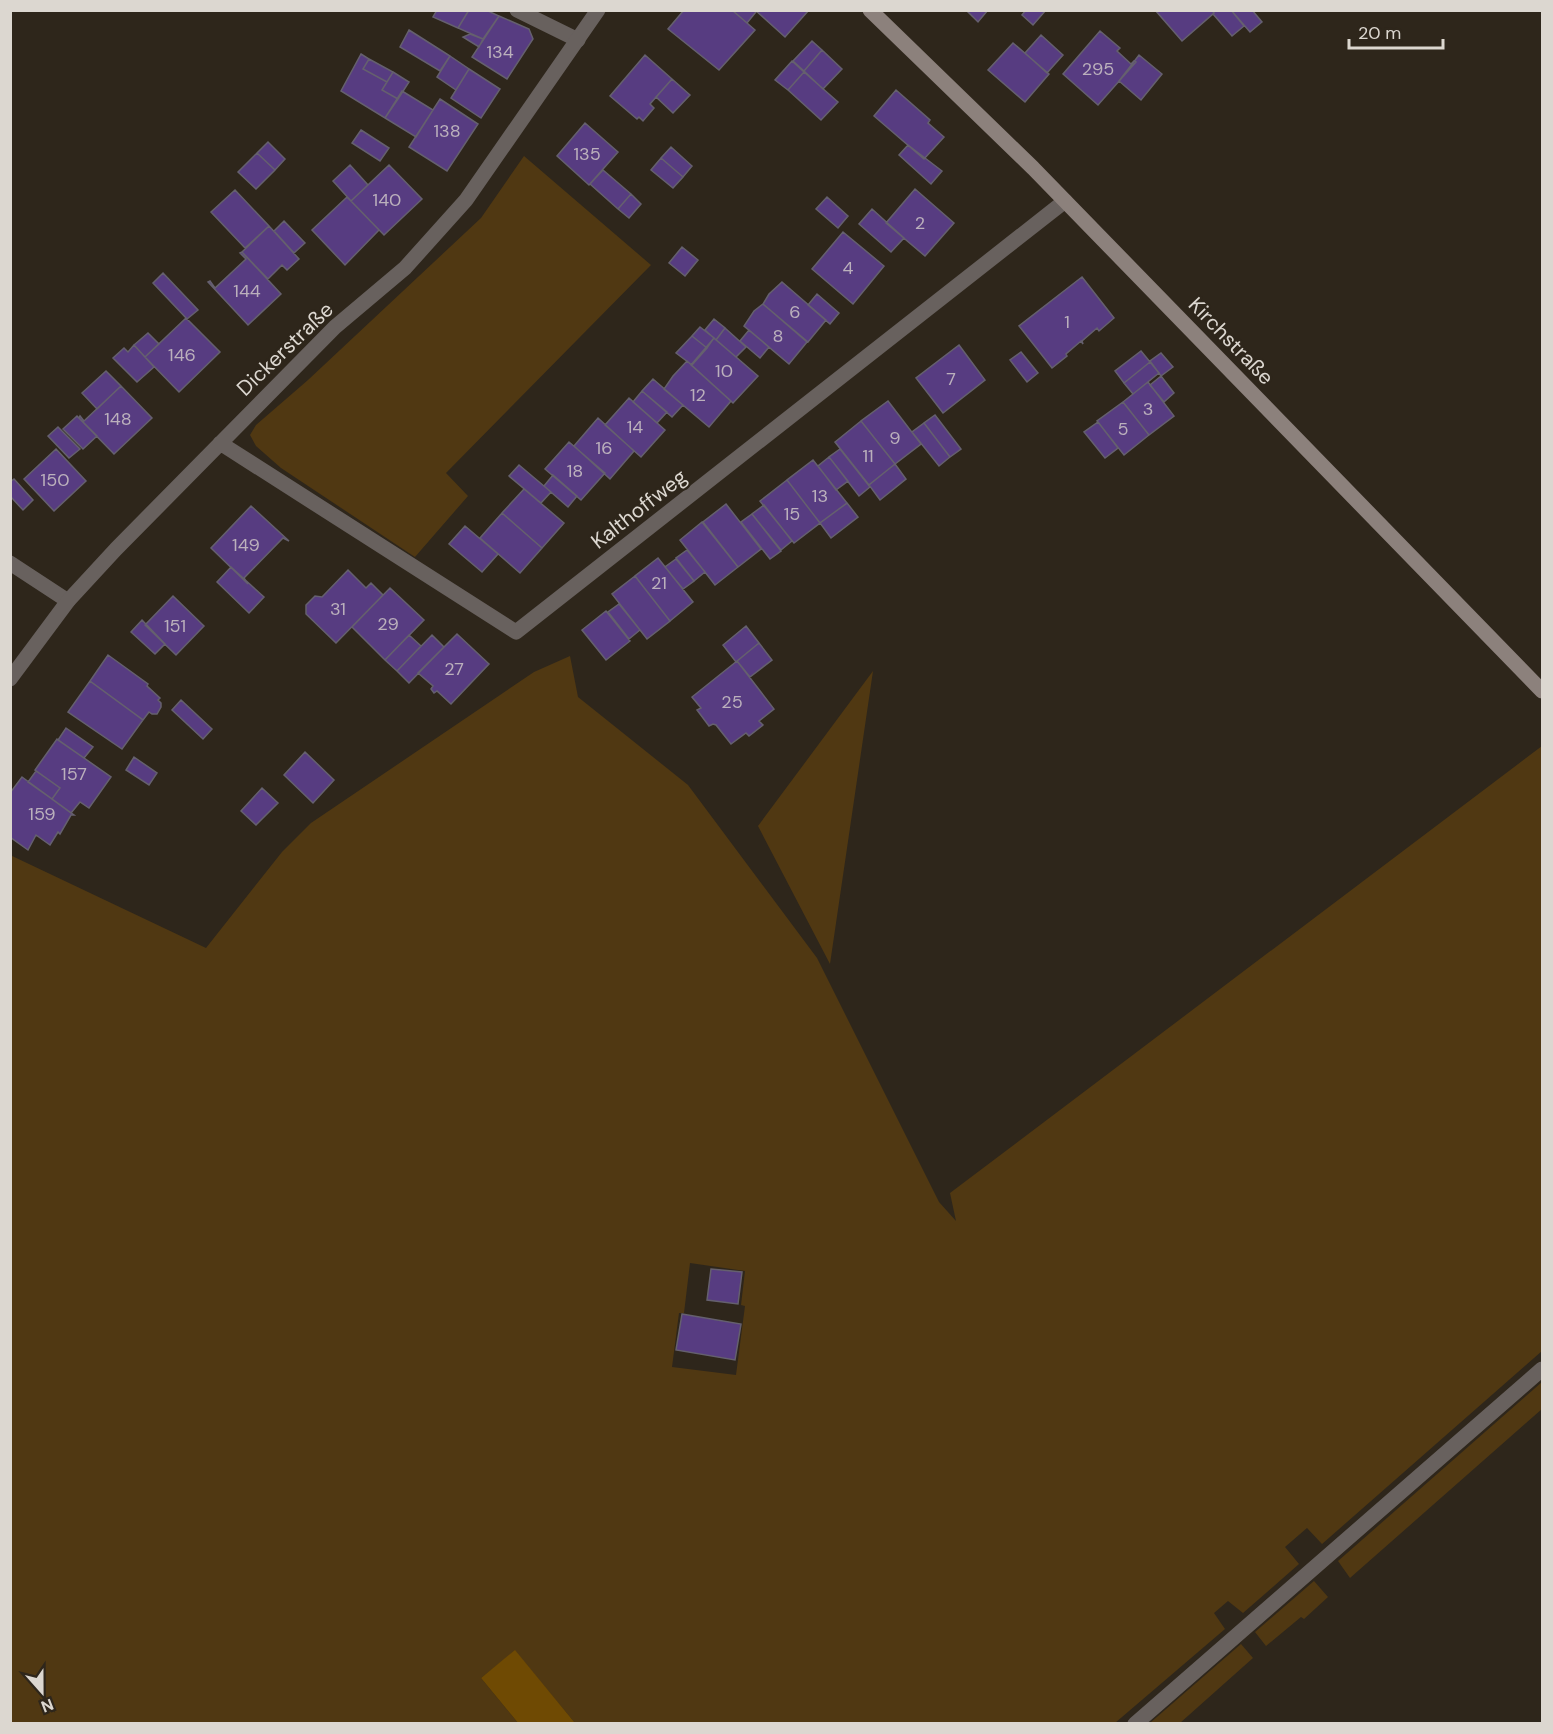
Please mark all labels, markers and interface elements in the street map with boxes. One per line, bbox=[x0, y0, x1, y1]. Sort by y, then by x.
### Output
scale bar bbox=[1349, 12, 1444, 50]
text: 20 m bbox=[1358, 21, 1401, 45]
house number: 134 bbox=[486, 40, 514, 64]
house number: 295 bbox=[1082, 57, 1114, 81]
house number: 138 bbox=[433, 119, 461, 143]
house number: 135 bbox=[573, 142, 601, 166]
house number: 140 bbox=[373, 188, 401, 212]
house number: 2 bbox=[915, 211, 925, 235]
house number: 4 bbox=[843, 256, 854, 280]
house number: 144 bbox=[233, 279, 261, 303]
street label: Kirchstraße bbox=[1182, 291, 1280, 391]
street label: Dickerstraße bbox=[231, 296, 339, 402]
house number: 6 bbox=[789, 300, 801, 324]
house number: 1 bbox=[1064, 310, 1070, 334]
house number: 8 bbox=[773, 324, 783, 348]
house number: 146 bbox=[168, 343, 196, 367]
house number: 10 bbox=[715, 359, 733, 383]
house number: 7 bbox=[946, 367, 956, 391]
house number: 12 bbox=[690, 383, 706, 407]
house number: 3 bbox=[1143, 397, 1153, 421]
house number: 148 bbox=[104, 407, 132, 431]
house number: 14 bbox=[627, 415, 643, 439]
house number: 5 bbox=[1118, 417, 1128, 441]
house number: 9 bbox=[889, 426, 901, 450]
house number: 16 bbox=[596, 436, 612, 460]
house number: 11 bbox=[862, 444, 874, 468]
house number: 18 bbox=[567, 459, 583, 483]
street label: Kalthoffweg bbox=[585, 463, 693, 555]
house number: 150 bbox=[41, 468, 69, 492]
house number: 13 bbox=[812, 484, 828, 508]
house number: 15 bbox=[784, 502, 800, 526]
house number: 149 bbox=[232, 533, 260, 557]
house number: 21 bbox=[651, 571, 667, 595]
house number: 31 bbox=[330, 597, 346, 621]
house number: 29 bbox=[377, 612, 399, 636]
house number: 151 bbox=[164, 614, 186, 638]
house number: 27 bbox=[444, 657, 464, 681]
house number: 25 bbox=[721, 690, 743, 714]
house number: 157 bbox=[61, 762, 87, 786]
house number: 159 bbox=[28, 802, 56, 826]
north arrow bbox=[12, 1662, 72, 1722]
text: N bbox=[38, 1694, 56, 1717]

